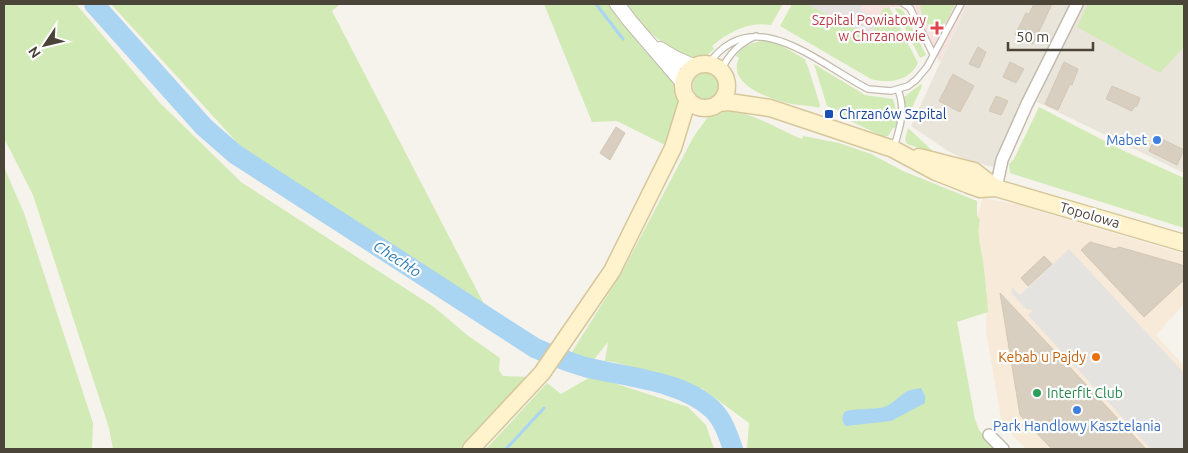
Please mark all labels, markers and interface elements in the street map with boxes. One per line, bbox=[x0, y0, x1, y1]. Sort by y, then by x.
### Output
place label: Szpital Powiatowy w Chrzanowie bbox=[812, 12, 926, 44]
north arrow bbox=[20, 20, 70, 70]
scale bar bbox=[1008, 20, 1093, 52]
marker: Szpital Powiatowy w Chrzanowie bbox=[930, 21, 944, 35]
text: 50 m bbox=[1016, 28, 1049, 45]
text: N bbox=[25, 44, 44, 61]
place label: Chrzanów Szpital bbox=[839, 106, 947, 122]
marker: Chrzanów Szpital bbox=[823, 108, 835, 120]
place label: Mabet bbox=[1106, 132, 1147, 148]
marker: Mabet bbox=[1151, 134, 1163, 146]
street label: Topolowa bbox=[1058, 199, 1122, 231]
water label: Chechło bbox=[370, 237, 424, 280]
place label: Kebab u Pajdy bbox=[998, 349, 1086, 365]
marker: Kebab u Pajdy bbox=[1090, 351, 1102, 363]
place label: Interfit Club bbox=[1047, 385, 1123, 401]
marker: Interfit Club bbox=[1031, 387, 1043, 399]
marker: Park Handlowy Kasztelania bbox=[1071, 404, 1083, 416]
place label: Park Handlowy Kasztelania bbox=[993, 418, 1161, 434]

